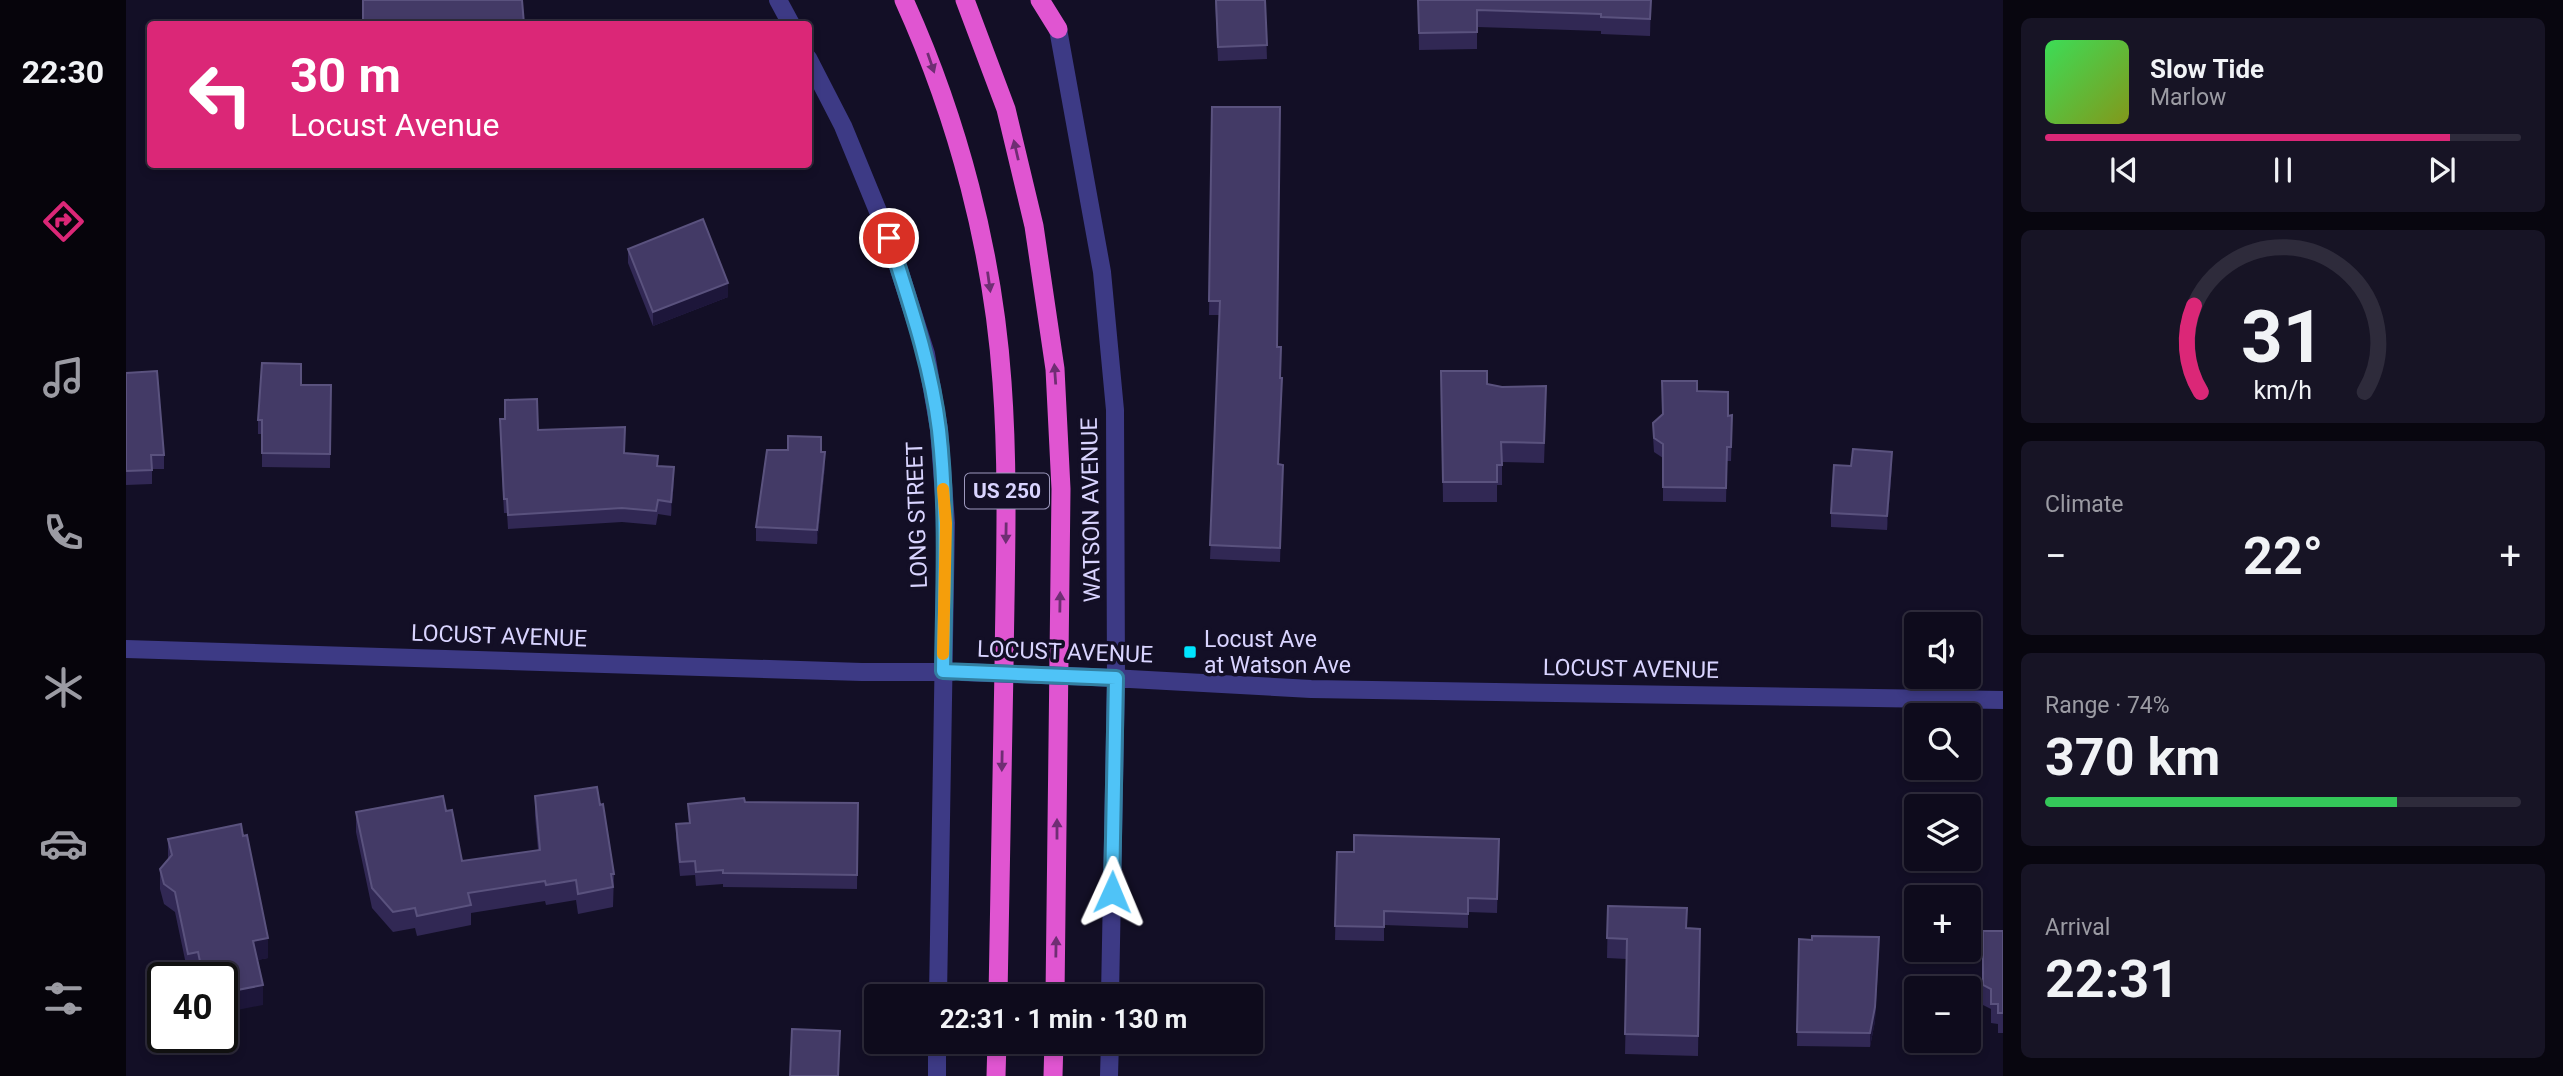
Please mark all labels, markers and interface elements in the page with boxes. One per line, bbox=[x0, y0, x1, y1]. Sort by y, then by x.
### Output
text: 30 m bbox=[290, 47, 401, 104]
icon: left bbox=[175, 49, 266, 140]
one-way arrow bbox=[926, 52, 937, 73]
text: 22:30 bbox=[22, 53, 104, 91]
text: Slow Tide bbox=[2150, 54, 2264, 84]
text: Marlow bbox=[2150, 84, 2226, 111]
text: Locust Avenue bbox=[290, 106, 499, 144]
one-way arrow bbox=[1010, 139, 1021, 161]
icon: previous bbox=[2105, 151, 2143, 189]
icon: pause bbox=[2264, 151, 2302, 189]
icon: next bbox=[2423, 151, 2461, 189]
icon: directions bbox=[39, 197, 88, 246]
pin bbox=[859, 208, 919, 268]
icon: arrive bbox=[870, 219, 908, 257]
one-way arrow bbox=[984, 271, 995, 293]
text: 31 bbox=[2241, 295, 2325, 381]
icon: music bbox=[39, 353, 88, 402]
one-way arrow bbox=[1049, 363, 1060, 385]
text: km/h bbox=[2254, 376, 2312, 405]
street label: WATSON AVENUE bbox=[1076, 417, 1106, 603]
street label: LONG STREET bbox=[901, 441, 933, 589]
road number: US 250 bbox=[965, 474, 1049, 508]
text: Climate bbox=[2045, 491, 2124, 518]
icon: phone bbox=[39, 508, 88, 557]
one-way arrow bbox=[1000, 522, 1012, 544]
text: 22° bbox=[2243, 526, 2323, 587]
text: − bbox=[2045, 534, 2067, 578]
text: + bbox=[2499, 534, 2521, 578]
one-way arrow bbox=[1054, 590, 1065, 612]
map controls bbox=[1904, 612, 1981, 1053]
button: sound bbox=[1904, 612, 1981, 689]
street label: LOCUST AVENUE bbox=[411, 619, 587, 653]
place label: Locust Ave at Watson Ave bbox=[1204, 626, 1351, 679]
street label: LOCUST AVENUE bbox=[977, 635, 1153, 669]
marker: Locust Ave at Watson Ave bbox=[1182, 644, 1198, 660]
street label: LOCUST AVENUE bbox=[1543, 654, 1719, 684]
icon: climate bbox=[39, 663, 88, 712]
text: Range · 74% bbox=[2045, 692, 2170, 719]
button: search bbox=[1904, 703, 1981, 780]
text: 370 km bbox=[2045, 727, 2220, 788]
one-way arrow bbox=[996, 750, 1008, 772]
button: layers bbox=[1904, 794, 1981, 871]
one-way arrow bbox=[1051, 818, 1063, 840]
icon: car bbox=[39, 819, 88, 868]
position arrow bbox=[1075, 855, 1149, 929]
button: + bbox=[1904, 885, 1981, 962]
text: Arrival bbox=[2045, 914, 2110, 941]
one-way arrow bbox=[1050, 935, 1061, 957]
text: 22:31 bbox=[2045, 949, 2179, 1010]
speed limit sign: 40 bbox=[147, 962, 238, 1053]
icon: filters bbox=[39, 974, 88, 1023]
button: − bbox=[1904, 976, 1981, 1053]
text: 22:31 · 1 min · 130 m bbox=[940, 1004, 1187, 1034]

